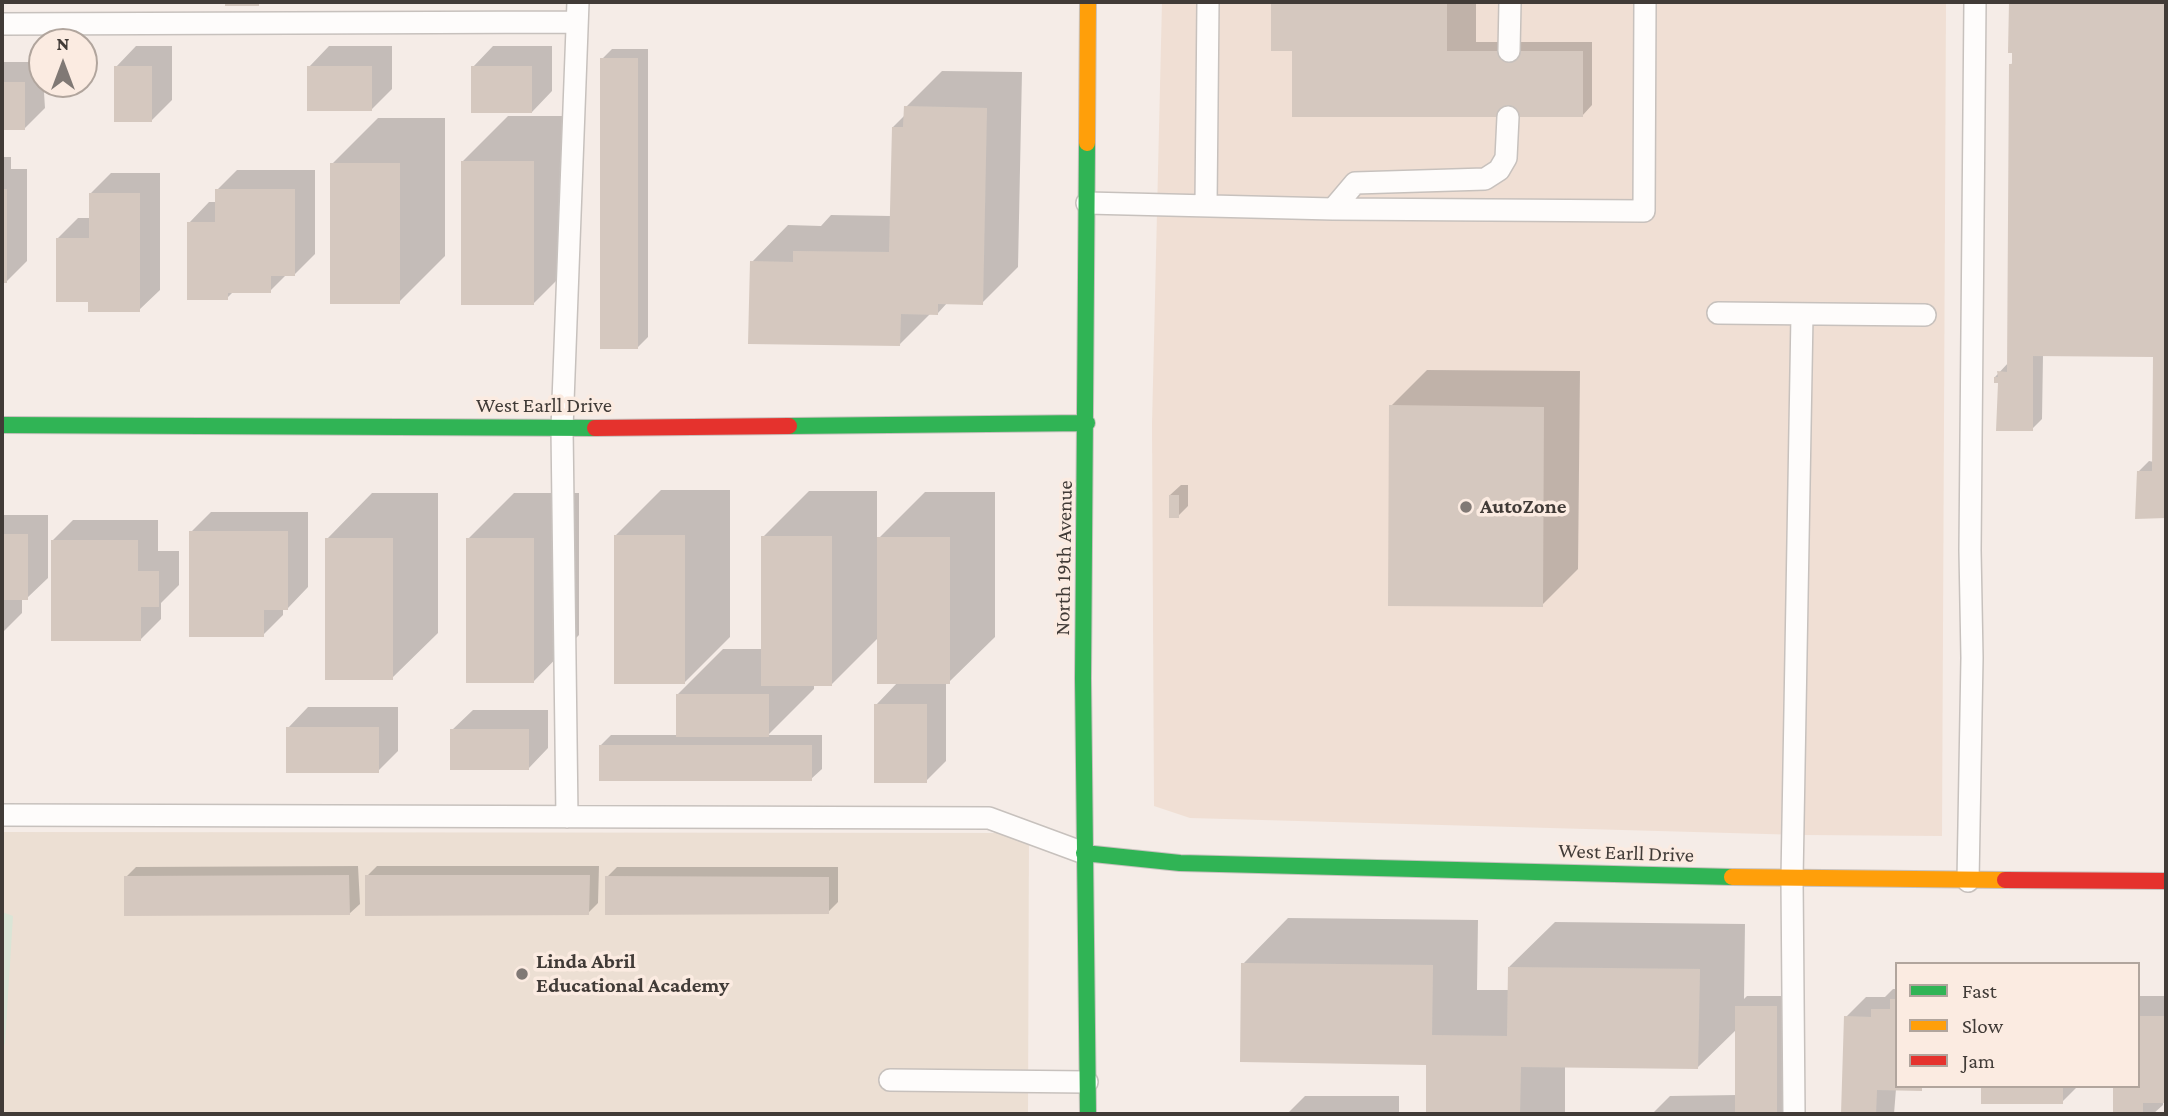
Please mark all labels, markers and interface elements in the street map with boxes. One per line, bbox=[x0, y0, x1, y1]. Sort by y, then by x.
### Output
north arrow bbox=[28, 28, 98, 98]
text: N bbox=[57, 33, 69, 54]
street label: West Earll Drive bbox=[476, 393, 612, 419]
street label: North 19th Avenue bbox=[1050, 480, 1078, 636]
place label: AutoZone bbox=[1480, 494, 1567, 520]
marker: AutoZone bbox=[1458, 499, 1474, 515]
street label: West Earll Drive bbox=[1558, 838, 1694, 868]
place label: Linda Abril Educational Academy bbox=[536, 949, 729, 999]
legend bbox=[1895, 962, 2140, 1088]
marker: Linda Abril Educational Academy bbox=[514, 966, 530, 982]
text: Fast bbox=[1962, 979, 1997, 1003]
text: Slow bbox=[1962, 1014, 2003, 1038]
text: Jam bbox=[1962, 1049, 1995, 1073]

